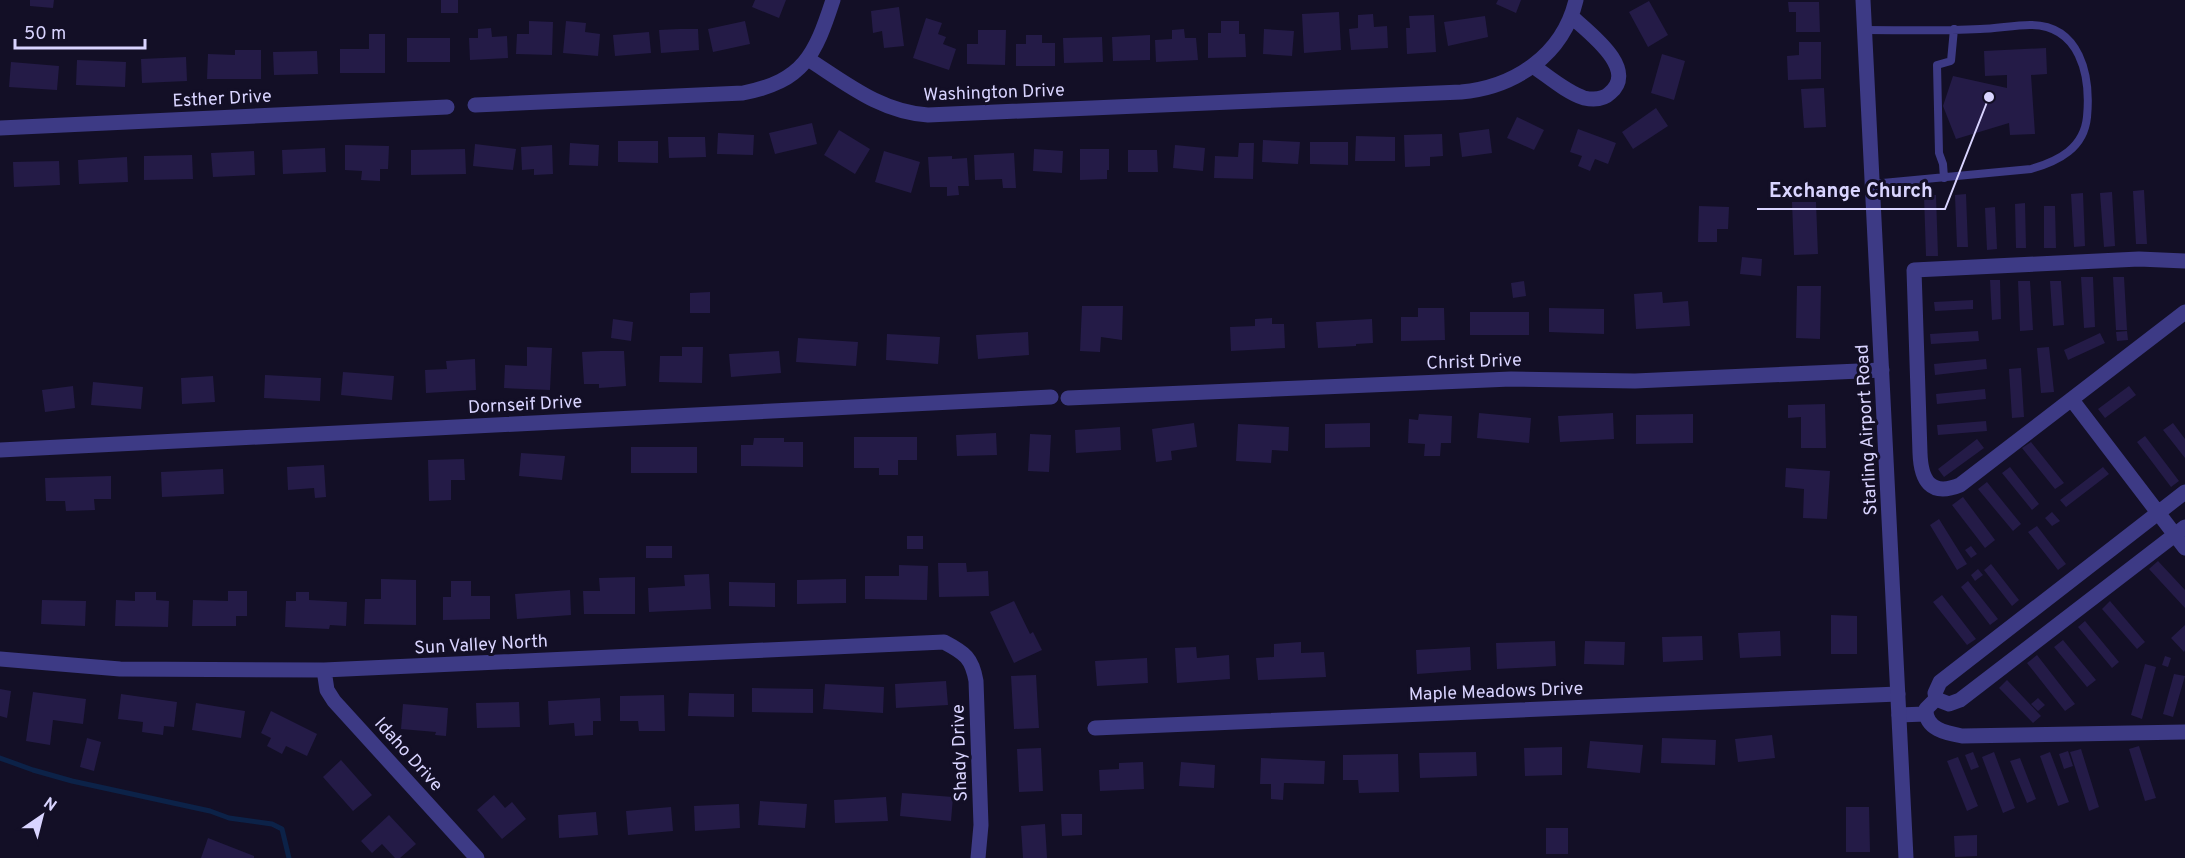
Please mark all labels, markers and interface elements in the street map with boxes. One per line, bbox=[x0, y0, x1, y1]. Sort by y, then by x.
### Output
scale bar bbox=[15, 12, 146, 50]
text: 50 m bbox=[24, 23, 66, 46]
street label: Washington Drive bbox=[923, 80, 1065, 107]
street label: Esther Drive bbox=[172, 85, 272, 114]
callout: Exchange Church bbox=[1757, 171, 1945, 209]
text: Exchange Church bbox=[1769, 179, 1933, 205]
street label: Starling Airport Road bbox=[1852, 344, 1883, 516]
street label: Christ Drive bbox=[1426, 349, 1522, 376]
street label: Dornseif Drive bbox=[467, 391, 583, 420]
street label: Sun Valley North bbox=[414, 631, 548, 660]
street label: Maple Meadows Drive bbox=[1409, 678, 1584, 707]
street label: Shady Drive bbox=[947, 704, 974, 802]
street label: Idaho Drive bbox=[369, 713, 447, 797]
north arrow bbox=[12, 786, 72, 846]
text: N bbox=[39, 794, 60, 817]

